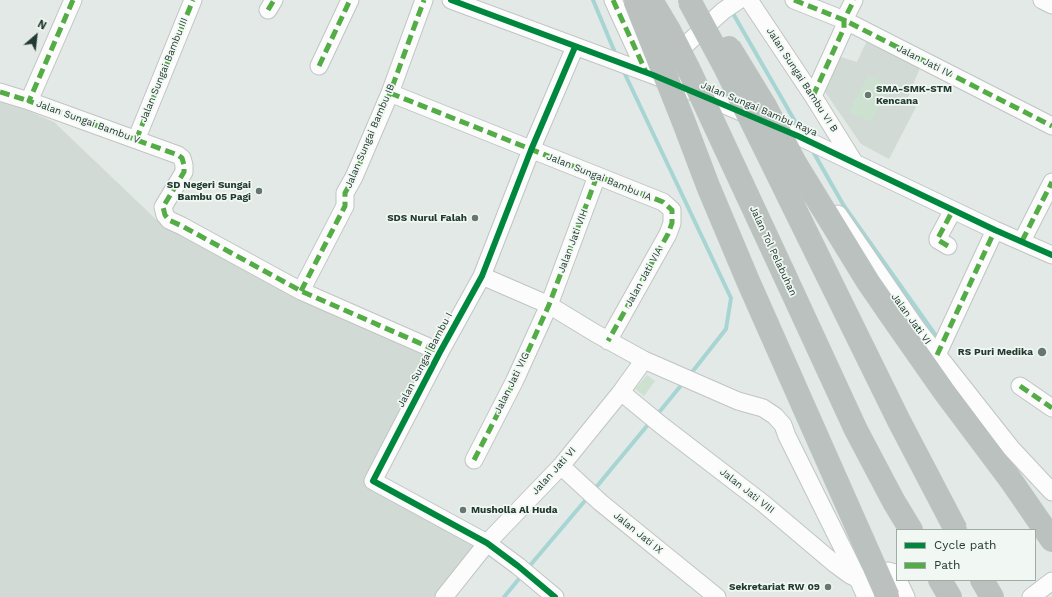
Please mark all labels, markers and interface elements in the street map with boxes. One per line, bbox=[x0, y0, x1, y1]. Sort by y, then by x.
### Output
north arrow bbox=[16, 16, 56, 56]
street label: Jalan Sungai Bambu III bbox=[138, 16, 190, 124]
text: N bbox=[35, 17, 49, 33]
street label: Jalan Sungai Bambu VI B bbox=[764, 25, 840, 135]
street label: Jalan Jati IV bbox=[895, 42, 953, 80]
street label: Jalan Sungai Bambu Raya bbox=[699, 79, 819, 139]
street label: Jalan Sungai Bambu IB bbox=[343, 82, 397, 190]
place label: SMA-SMK-STM Kencana bbox=[876, 83, 952, 106]
marker: SMA-SMK-STM Kencana bbox=[863, 90, 873, 100]
street label: Jalan Sungai Bambu V bbox=[35, 98, 141, 146]
street label: Jalan Sungai Bambu IA bbox=[545, 150, 653, 204]
place label: SD Negeri Sungai Bambu 05 Pagi bbox=[167, 179, 251, 202]
marker: SD Negeri Sungai Bambu 05 Pagi bbox=[254, 186, 264, 196]
street label: Jalan Tol Pelabuhan bbox=[747, 204, 799, 298]
street label: Jalan Jati VIH bbox=[555, 207, 591, 275]
place label: SDS Nurul Falah bbox=[387, 212, 467, 224]
marker: SDS Nurul Falah bbox=[470, 213, 480, 223]
street label: Jalan Jati VIA bbox=[623, 245, 665, 309]
street label: Jalan Jati VI bbox=[888, 291, 934, 347]
street label: Jalan Sungai Bambu I bbox=[395, 310, 455, 410]
place label: RS Puri Medika bbox=[958, 346, 1033, 358]
marker: RS Puri Medika bbox=[1036, 346, 1048, 358]
street label: Jalan Jati VIG bbox=[492, 350, 532, 416]
street label: Jalan Jati VI bbox=[529, 445, 579, 497]
street label: Jalan Jati VIII bbox=[717, 466, 777, 516]
place label: Musholla Al Huda bbox=[471, 504, 558, 516]
marker: Musholla Al Huda bbox=[458, 505, 468, 515]
street label: Jalan Jati IX bbox=[611, 510, 665, 556]
legend bbox=[896, 529, 1036, 581]
text: Cycle path bbox=[934, 538, 996, 552]
text: Path bbox=[934, 558, 960, 572]
place label: Sekretariat RW 09 bbox=[729, 581, 820, 593]
marker: Sekretariat RW 09 bbox=[823, 582, 833, 592]

